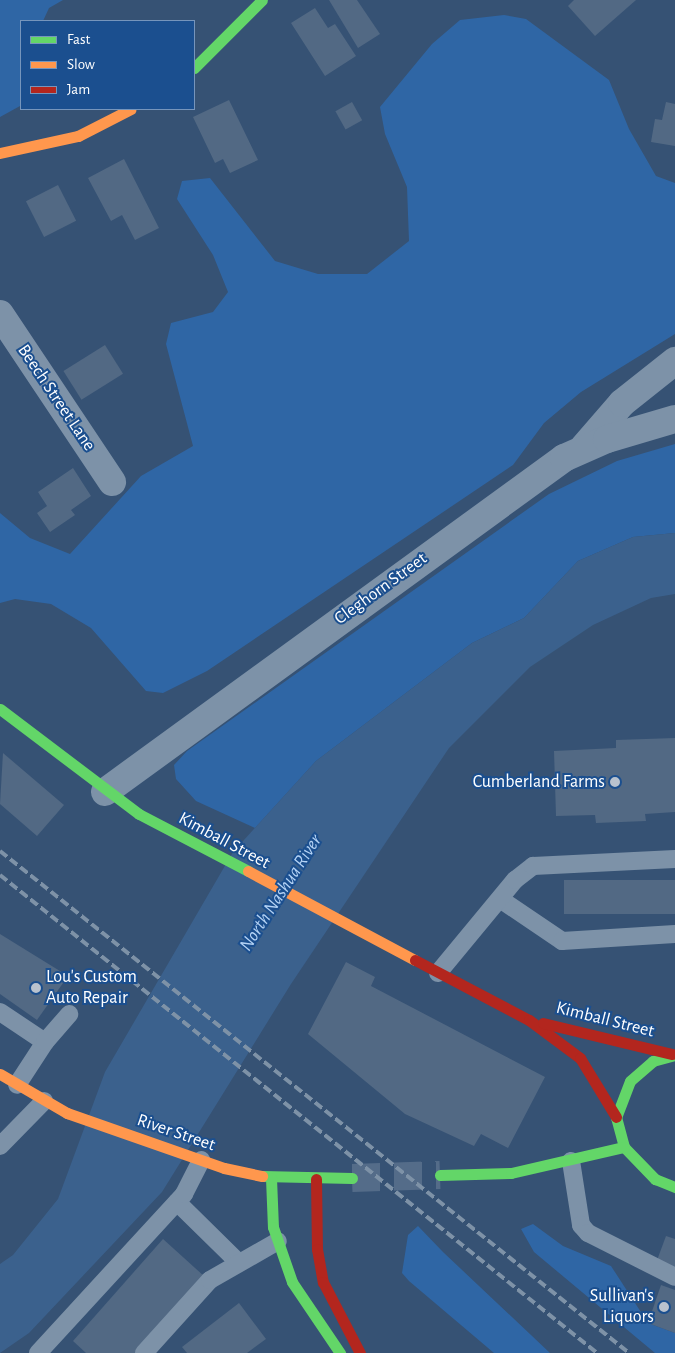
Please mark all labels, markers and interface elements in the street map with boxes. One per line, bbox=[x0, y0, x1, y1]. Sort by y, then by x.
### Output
legend bbox=[20, 20, 195, 110]
text: Fast bbox=[67, 32, 90, 47]
text: Slow bbox=[67, 57, 95, 72]
text: Jam bbox=[67, 82, 90, 97]
street label: Beech Street Lane bbox=[12, 341, 100, 455]
street label: Cleghorn Street bbox=[330, 548, 432, 630]
place label: Cumberland Farms bbox=[473, 771, 605, 793]
marker: Cumberland Farms bbox=[609, 776, 621, 788]
street label: Kimball Street bbox=[175, 808, 273, 874]
water label: North Nashua River bbox=[235, 830, 327, 956]
place label: Lou's Custom Auto Repair bbox=[46, 967, 137, 1010]
marker: Lou's Custom Auto Repair bbox=[30, 982, 42, 994]
street label: Kimball Street bbox=[554, 997, 656, 1043]
street label: River Street bbox=[134, 1110, 218, 1156]
place label: Sullivan's Liquors bbox=[590, 1286, 654, 1328]
marker: Sullivan's Liquors bbox=[658, 1301, 670, 1313]

